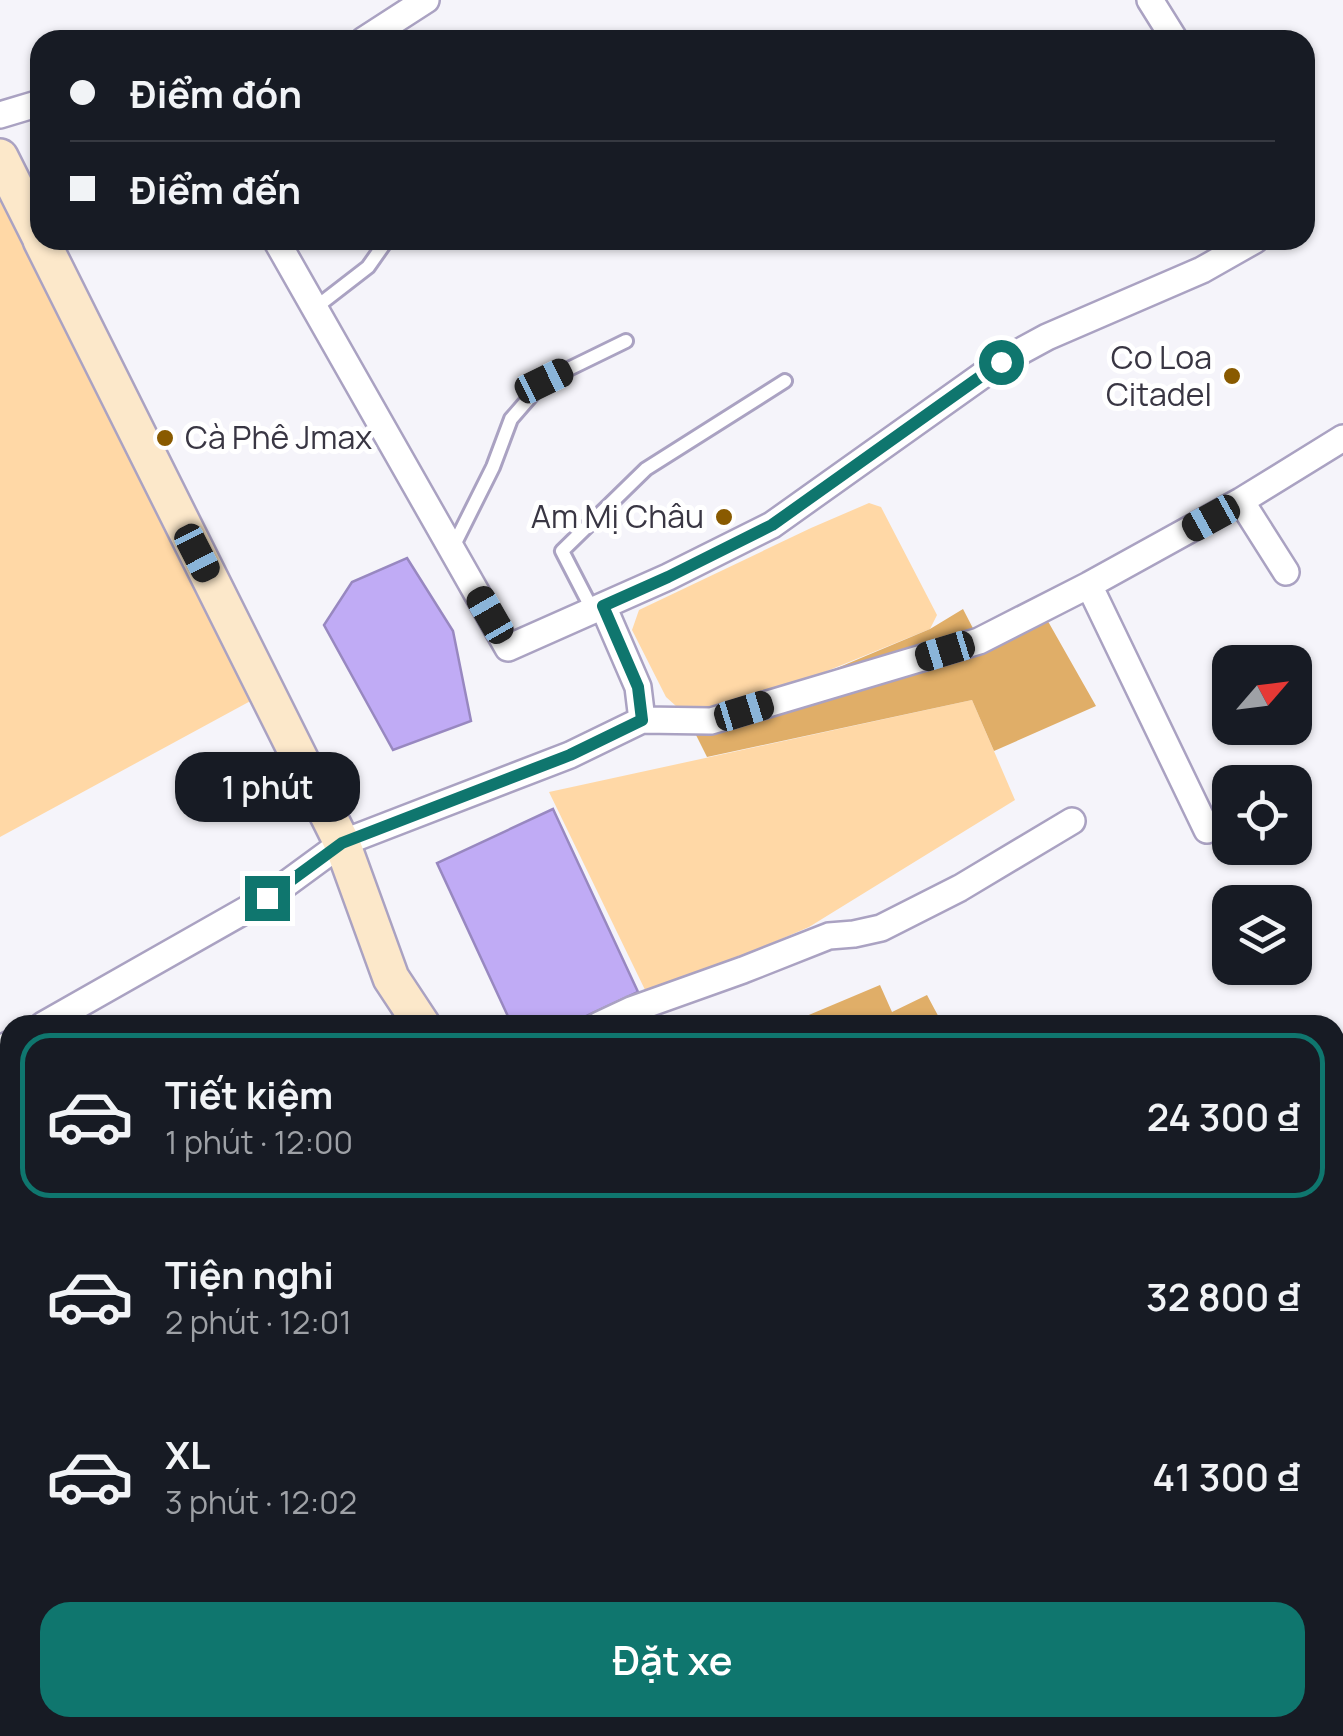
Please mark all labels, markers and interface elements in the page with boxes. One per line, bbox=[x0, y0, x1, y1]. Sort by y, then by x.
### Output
text: Điểm đón bbox=[130, 67, 302, 119]
text: Điểm đến bbox=[130, 163, 301, 215]
place label: Co Loa Citadel bbox=[1106, 335, 1212, 416]
route start bbox=[979, 340, 1024, 385]
car bbox=[510, 354, 578, 408]
marker: Co Loa Citadel bbox=[1221, 365, 1243, 387]
place label: Cà Phê Jmax bbox=[185, 415, 372, 459]
marker: Cà Phê Jmax bbox=[154, 427, 176, 449]
car bbox=[1177, 490, 1245, 546]
place label: Am Mị Châu bbox=[531, 494, 704, 538]
marker: Am Mị Châu bbox=[713, 506, 735, 528]
car bbox=[170, 519, 224, 587]
car bbox=[462, 582, 518, 648]
car bbox=[912, 628, 978, 674]
north arrow bbox=[1212, 645, 1312, 745]
map controls bbox=[1212, 645, 1312, 985]
car bbox=[711, 688, 777, 734]
callout: 1 phút bbox=[174, 753, 360, 823]
text: 1 phút bbox=[221, 765, 314, 809]
button: locate bbox=[1212, 765, 1312, 865]
route end bbox=[245, 876, 290, 921]
button: layers bbox=[1212, 885, 1312, 985]
text: Tiết kiệm bbox=[165, 1068, 333, 1120]
icon: car bbox=[45, 1071, 135, 1161]
text: 24 300 ₫ bbox=[1147, 1090, 1300, 1142]
text: 1 phút · 12:00 bbox=[165, 1120, 353, 1164]
text: Tiện nghi bbox=[165, 1248, 334, 1300]
icon: car bbox=[45, 1251, 135, 1341]
text: 32 800 ₫ bbox=[1146, 1270, 1300, 1322]
text: 2 phút · 12:01 bbox=[165, 1300, 352, 1344]
text: XL bbox=[165, 1428, 210, 1480]
icon: car bbox=[45, 1431, 135, 1521]
text: 41 300 ₫ bbox=[1152, 1450, 1300, 1502]
text: 3 phút · 12:02 bbox=[165, 1480, 357, 1524]
button: Đặt xe bbox=[40, 1602, 1305, 1717]

